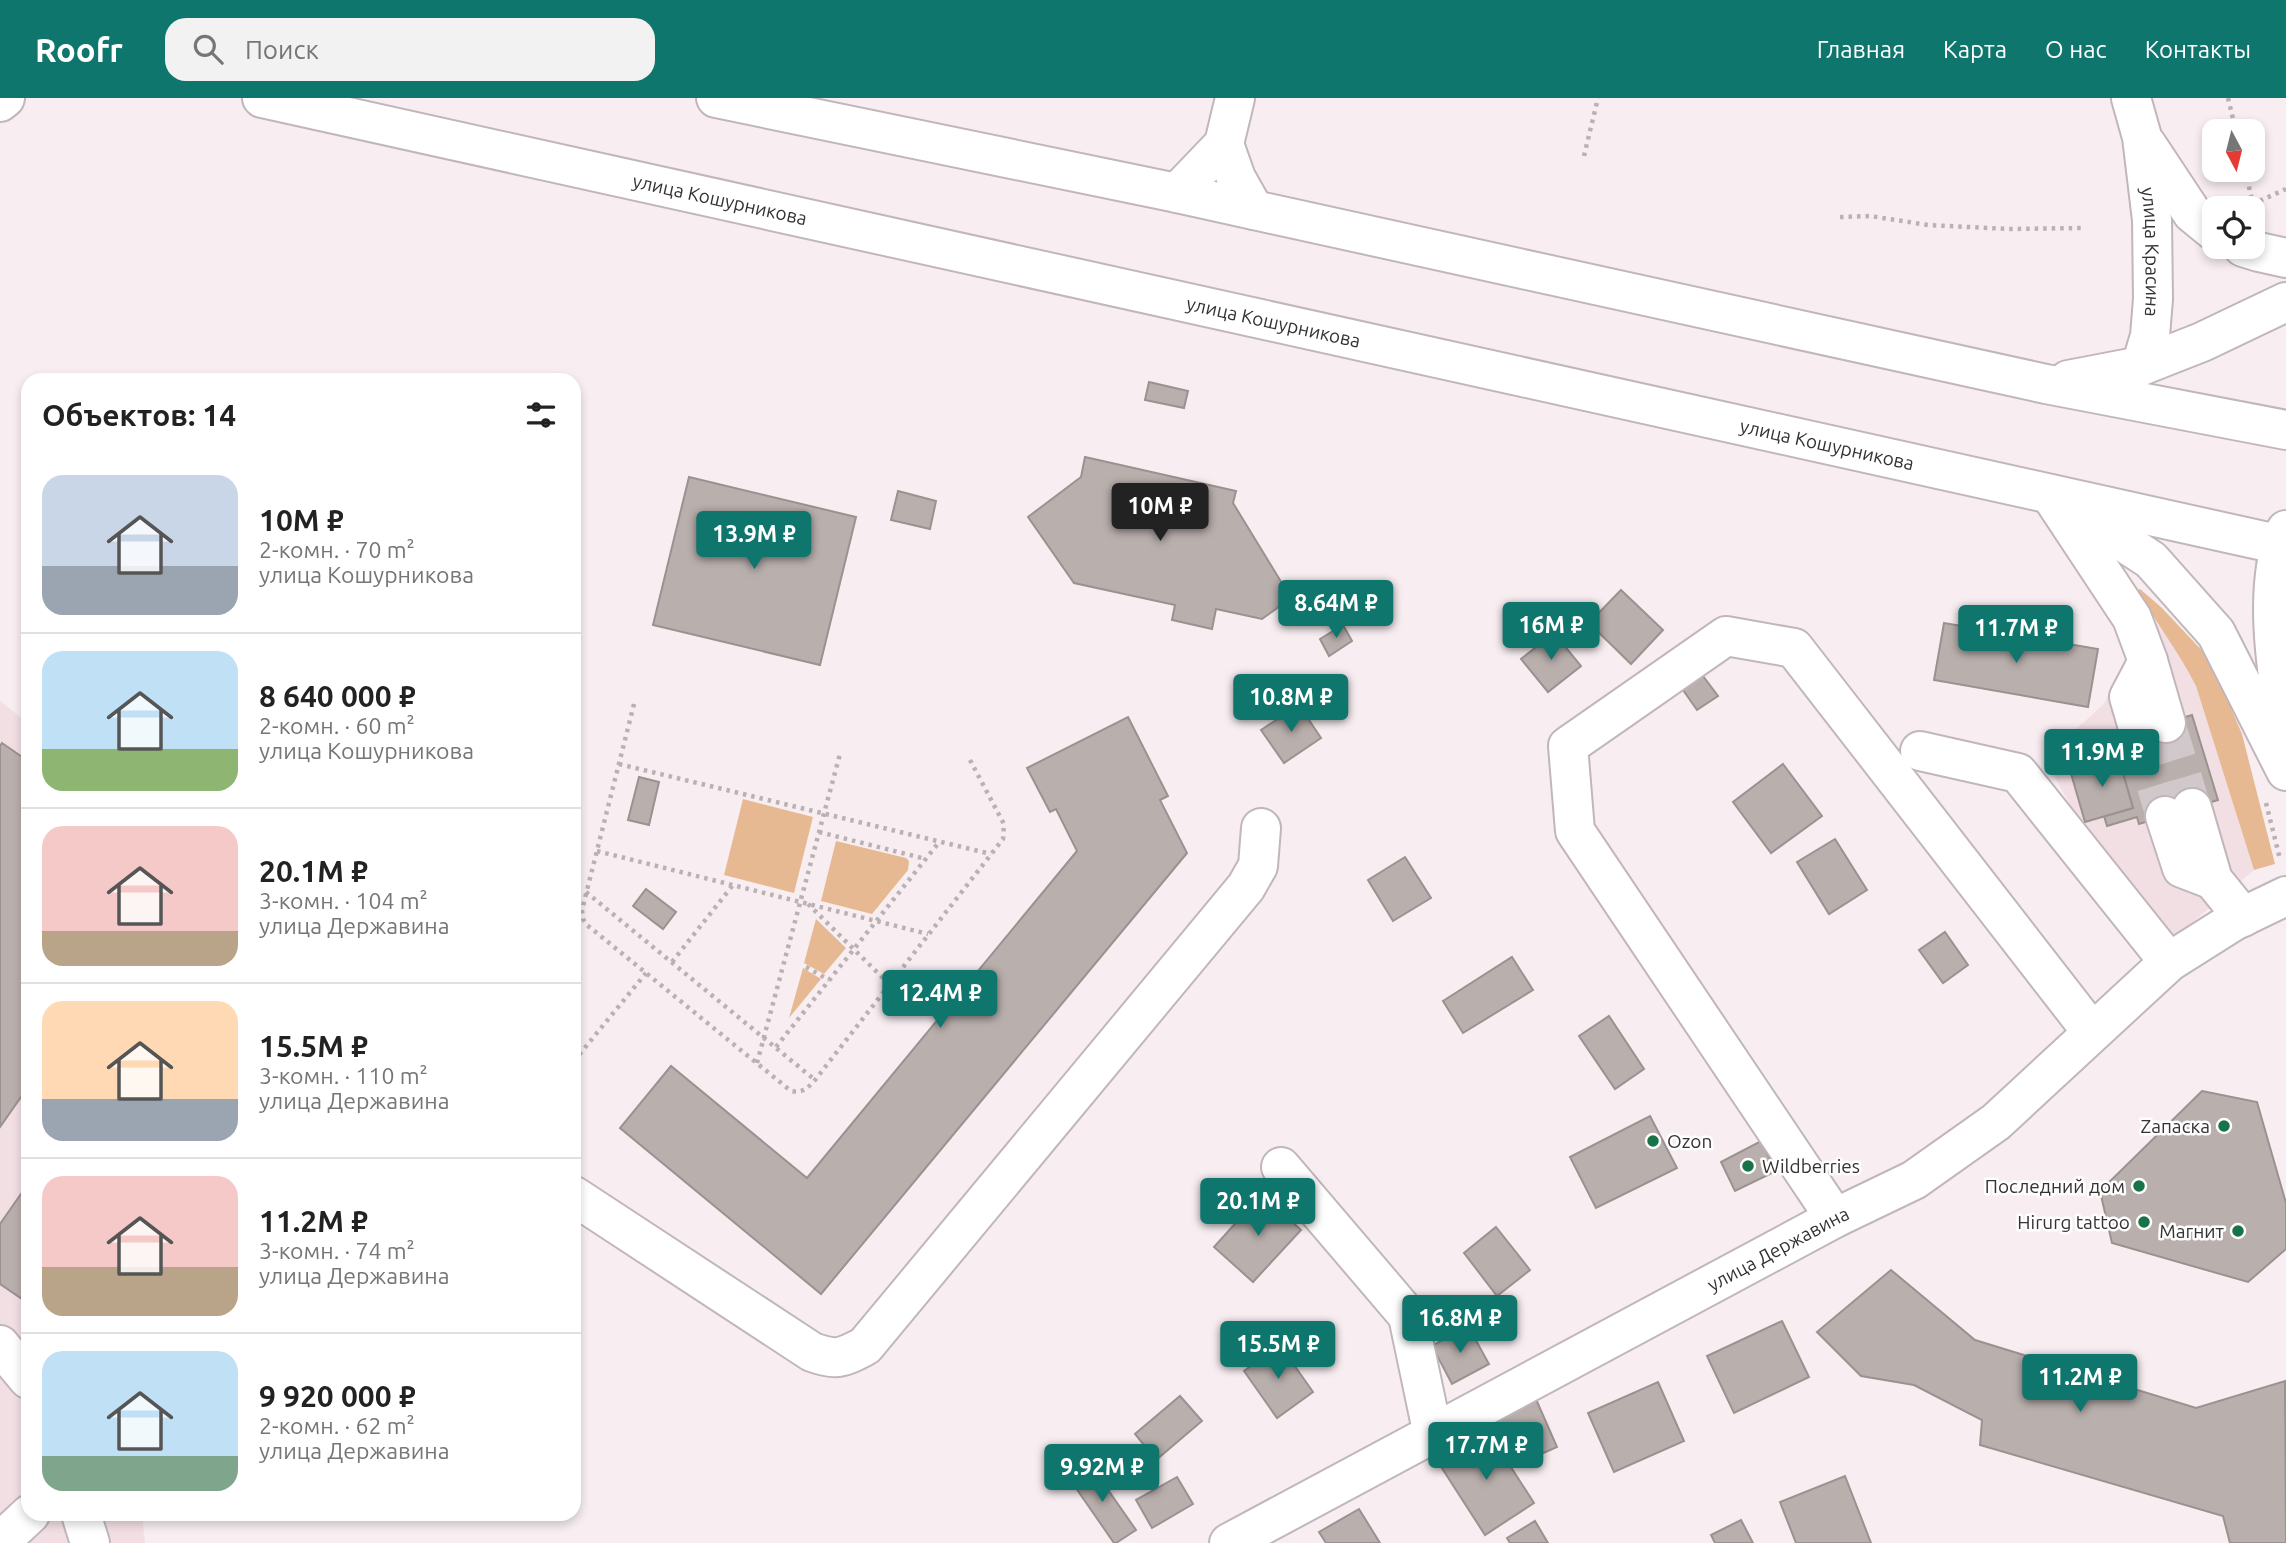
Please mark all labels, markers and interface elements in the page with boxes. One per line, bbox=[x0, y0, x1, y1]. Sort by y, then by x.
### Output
search box bbox=[165, 18, 655, 81]
icon: search bbox=[189, 30, 227, 68]
text: Roofr bbox=[35, 31, 123, 68]
text: Поиск bbox=[245, 35, 319, 64]
text: Главная bbox=[1817, 36, 1905, 63]
text: Карта bbox=[1943, 36, 2007, 63]
text: О нас bbox=[2045, 36, 2107, 63]
text: Контакты bbox=[2145, 36, 2251, 63]
north arrow bbox=[2202, 119, 2264, 182]
map controls bbox=[2202, 119, 2265, 259]
street label: улица Кошурникова bbox=[631, 169, 809, 229]
street label: улица Красина bbox=[2137, 186, 2164, 318]
button: locate bbox=[2202, 196, 2265, 259]
street label: улица Кошурникова bbox=[1184, 292, 1363, 352]
icon: filters bbox=[522, 396, 560, 434]
text: Объектов: 14 bbox=[42, 398, 236, 432]
street label: улица Кошурникова bbox=[1738, 414, 1916, 474]
pin: 10M ₽ bbox=[1111, 484, 1209, 543]
text: 10M ₽ bbox=[1128, 493, 1192, 518]
icon: home bbox=[98, 503, 182, 587]
text: 10M ₽ bbox=[259, 503, 344, 537]
pin: 13.9M ₽ bbox=[689, 512, 819, 571]
text: 13.9M ₽ bbox=[712, 521, 796, 546]
text: 2-комн. · 70 m² bbox=[259, 537, 415, 562]
text: улица Кошурникова bbox=[259, 562, 474, 587]
pin: 8.64M ₽ bbox=[1271, 580, 1401, 640]
text: 8.64M ₽ bbox=[1294, 590, 1378, 615]
pin: 16M ₽ bbox=[1502, 602, 1600, 662]
pin: 11.7M ₽ bbox=[1951, 606, 2081, 665]
text: 16M ₽ bbox=[1519, 612, 1583, 637]
text: 11.7M ₽ bbox=[1974, 615, 2058, 640]
pin: 10.8M ₽ bbox=[1226, 674, 1356, 734]
icon: home bbox=[98, 679, 182, 763]
text: 8 640 000 ₽ bbox=[259, 679, 416, 713]
text: 10.8M ₽ bbox=[1249, 684, 1333, 709]
text: 2-комн. · 60 m² bbox=[259, 713, 415, 738]
pin: 11.9M ₽ bbox=[2037, 730, 2167, 789]
text: улица Кошурникова bbox=[259, 738, 474, 763]
text: 11.9M ₽ bbox=[2060, 739, 2144, 764]
icon: home bbox=[98, 854, 182, 938]
text: 20.1M ₽ bbox=[259, 854, 368, 888]
text: 3-комн. · 104 m² bbox=[259, 888, 428, 913]
text: улица Державина bbox=[259, 913, 450, 938]
pin: 12.4M ₽ bbox=[875, 970, 1005, 1030]
text: 12.4M ₽ bbox=[898, 980, 982, 1005]
icon: home bbox=[98, 1029, 182, 1113]
text: 15.5M ₽ bbox=[259, 1029, 368, 1063]
text: 3-комн. · 110 m² bbox=[259, 1063, 428, 1088]
text: улица Державина bbox=[259, 1088, 450, 1113]
place label: Zапаска bbox=[2140, 1115, 2210, 1137]
marker: Zапаска bbox=[2216, 1118, 2232, 1134]
place label: Ozon bbox=[1667, 1130, 1712, 1152]
marker: Ozon bbox=[1645, 1133, 1661, 1149]
place label: Wildberries bbox=[1762, 1155, 1860, 1177]
marker: Wildberries bbox=[1740, 1158, 1756, 1174]
place label: Последний дом bbox=[1985, 1175, 2125, 1197]
pin: 20.1M ₽ bbox=[1193, 1178, 1323, 1238]
marker: Последний дом bbox=[2131, 1178, 2147, 1194]
text: 20.1M ₽ bbox=[1216, 1188, 1300, 1213]
street label: улица Державина bbox=[1703, 1202, 1852, 1295]
icon: home bbox=[98, 1204, 182, 1288]
text: 11.2M ₽ bbox=[259, 1204, 368, 1238]
place label: Hirurg tattoo bbox=[2017, 1211, 2130, 1233]
marker: Hirurg tattoo bbox=[2136, 1214, 2152, 1230]
place label: Магнит bbox=[2159, 1220, 2225, 1242]
marker: Магнит bbox=[2230, 1223, 2246, 1239]
text: 3-комн. · 74 m² bbox=[259, 1238, 415, 1263]
text: улица Державина bbox=[259, 1263, 450, 1288]
pin: 16.8M ₽ bbox=[1395, 1296, 1525, 1355]
text: 16.8M ₽ bbox=[1418, 1305, 1502, 1330]
pin: 15.5M ₽ bbox=[1213, 1322, 1343, 1381]
text: 15.5M ₽ bbox=[1236, 1331, 1320, 1356]
pin: 11.2M ₽ bbox=[2015, 1354, 2145, 1414]
text: 11.2M ₽ bbox=[2038, 1364, 2122, 1389]
icon: home bbox=[98, 1379, 182, 1463]
text: 9 920 000 ₽ bbox=[259, 1379, 416, 1413]
text: 2-комн. · 62 m² bbox=[259, 1413, 415, 1438]
pin: 17.7M ₽ bbox=[1421, 1422, 1551, 1482]
text: 17.7M ₽ bbox=[1444, 1432, 1528, 1457]
text: улица Державина bbox=[259, 1438, 450, 1463]
pin: 9.92M ₽ bbox=[1037, 1444, 1167, 1504]
text: 9.92M ₽ bbox=[1060, 1454, 1144, 1479]

